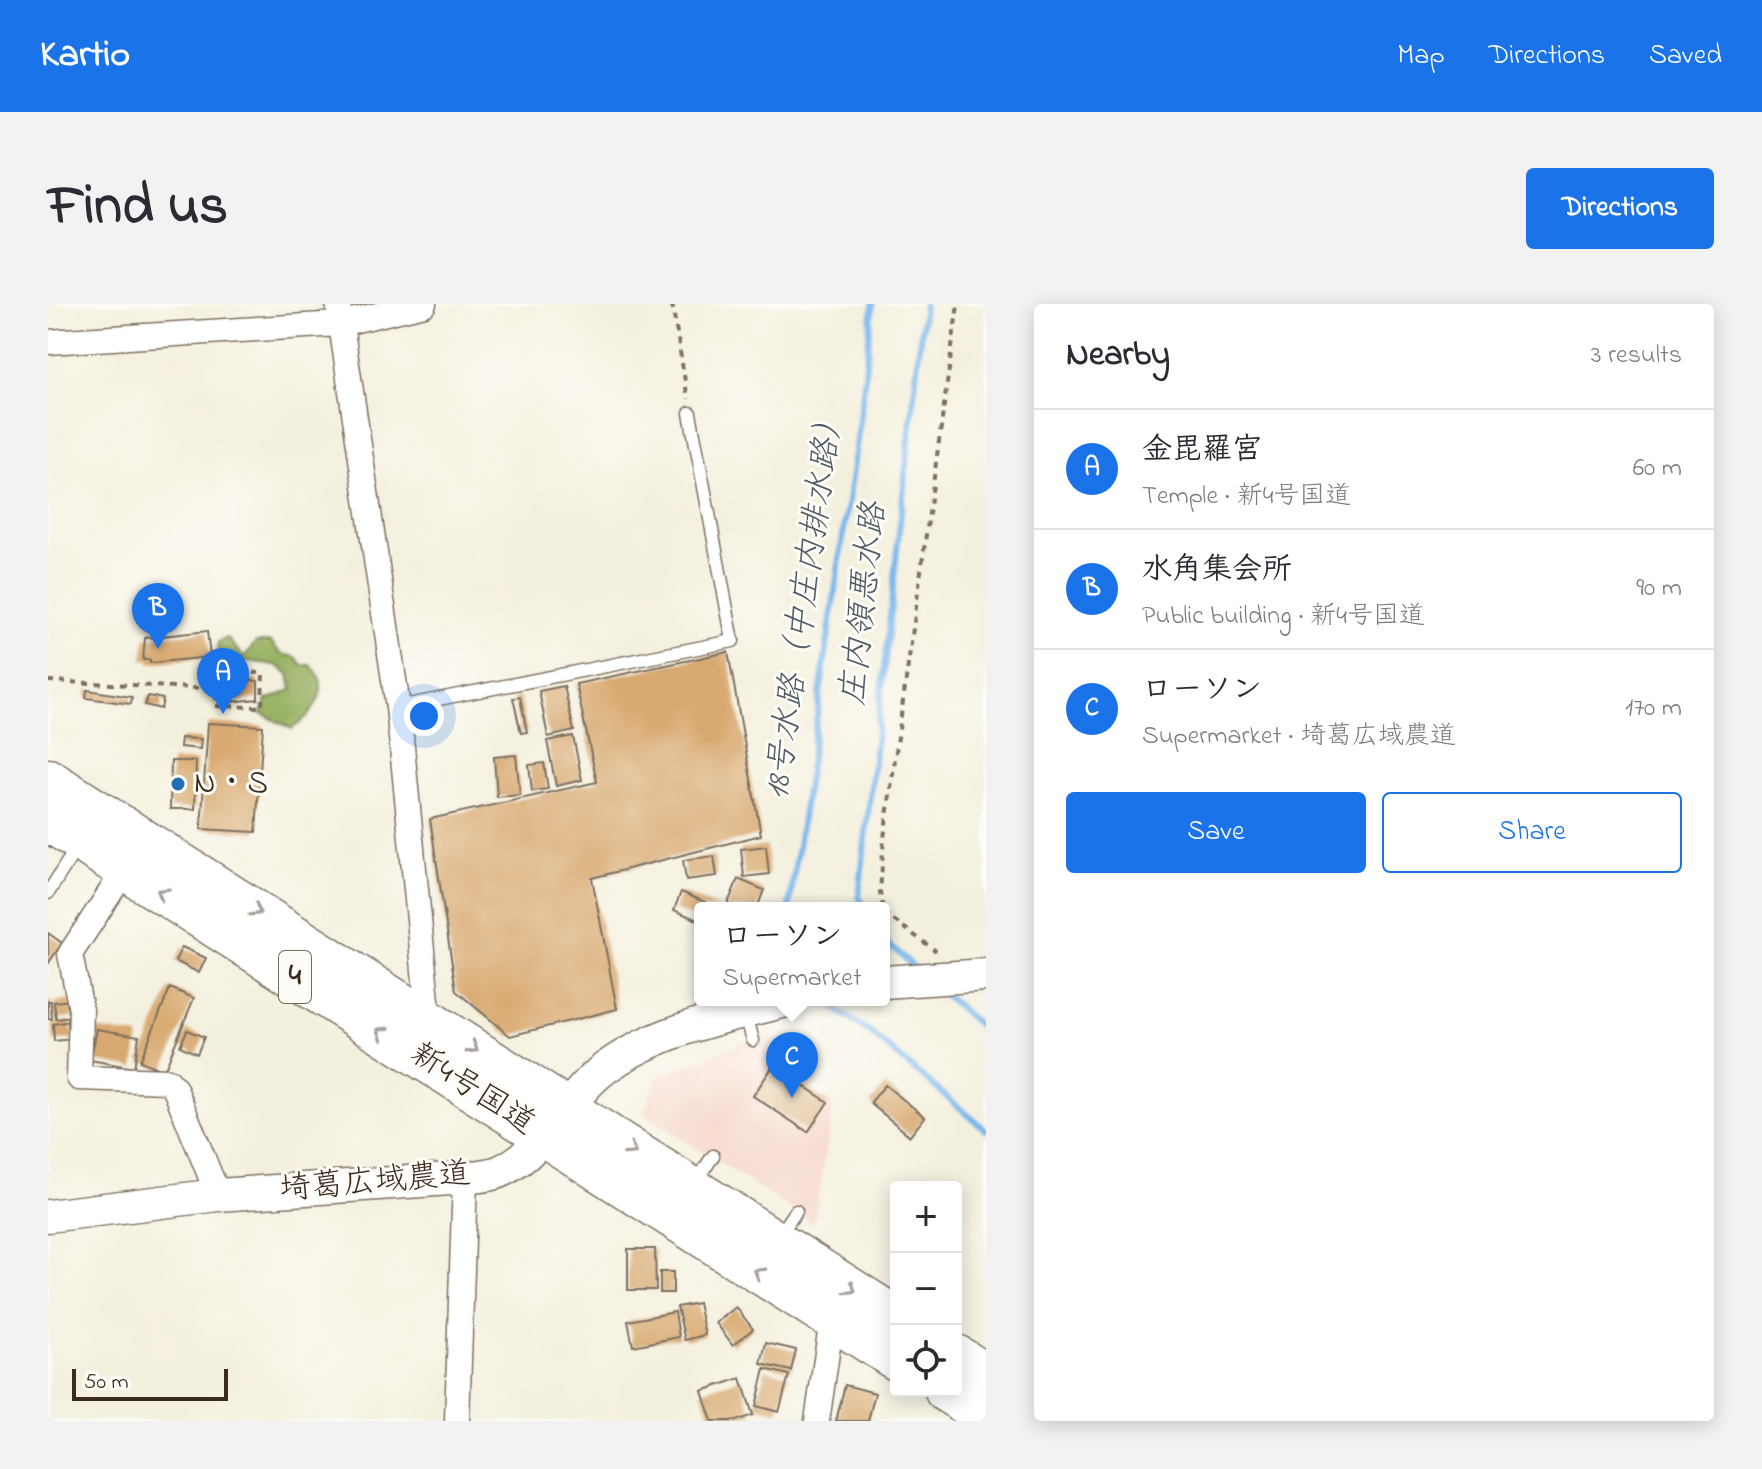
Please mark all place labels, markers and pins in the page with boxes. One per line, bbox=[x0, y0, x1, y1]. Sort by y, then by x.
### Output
pin: B bbox=[132, 583, 184, 649]
pin: A bbox=[197, 648, 249, 714]
place label: N・S bbox=[194, 761, 268, 808]
marker: N・S bbox=[169, 775, 187, 793]
pin: C bbox=[766, 1032, 818, 1098]

